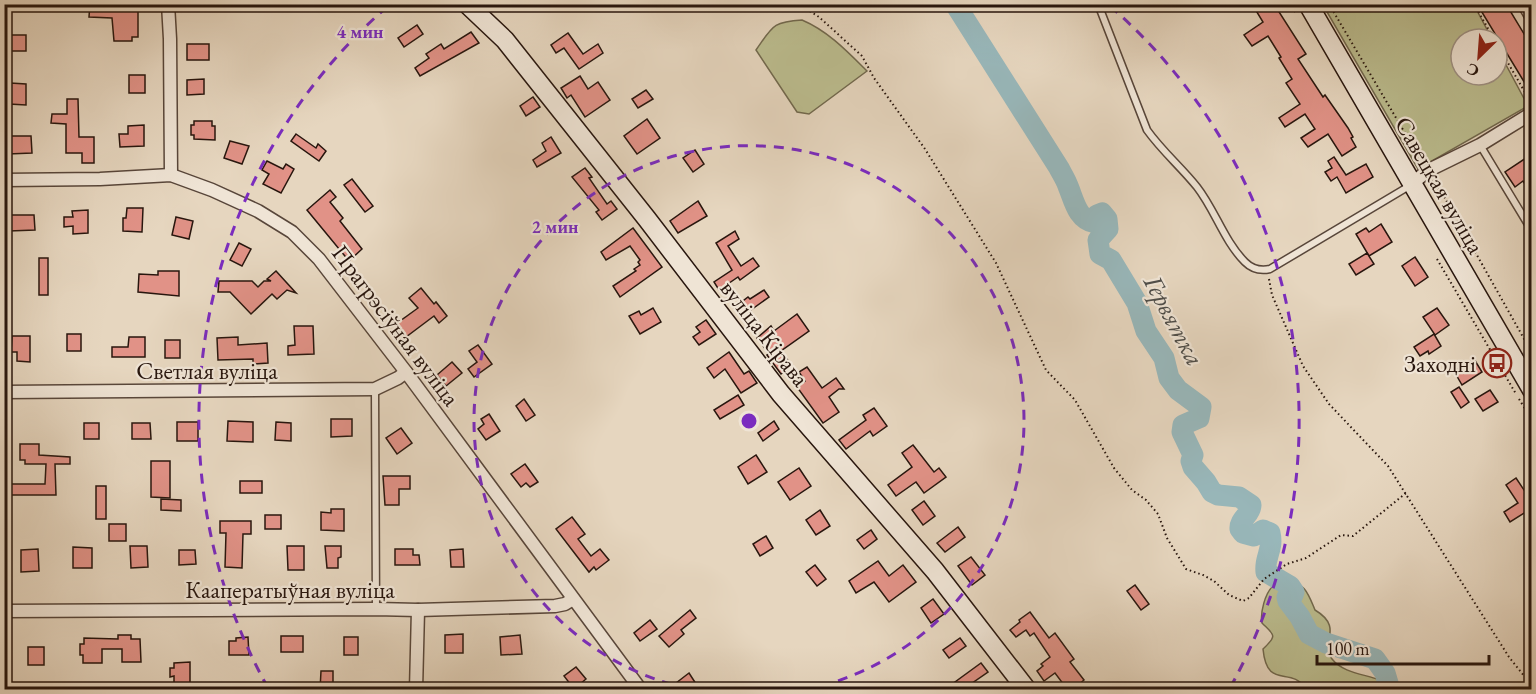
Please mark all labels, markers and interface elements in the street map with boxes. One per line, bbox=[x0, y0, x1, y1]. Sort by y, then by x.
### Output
text: 4 мин bbox=[337, 20, 384, 43]
north arrow bbox=[1449, 27, 1509, 87]
text: С bbox=[1463, 58, 1482, 82]
street label: Савецкая вуліца bbox=[1388, 111, 1492, 260]
text: 2 мин bbox=[532, 215, 579, 238]
street label: Прагрэсіўная вуліца bbox=[325, 238, 467, 412]
water label: Гервятка bbox=[1135, 268, 1212, 372]
street label: вуліца Кірава bbox=[714, 273, 817, 393]
bus stop icon: Заходні bbox=[1481, 347, 1513, 379]
place label: Заходні bbox=[1404, 348, 1476, 379]
street label: Светлая вуліца bbox=[136, 355, 278, 386]
centre of rings bbox=[739, 411, 759, 431]
street label: Кааператыўная вуліца bbox=[185, 574, 395, 605]
scale bar bbox=[1317, 628, 1490, 666]
text: 100 m bbox=[1326, 637, 1370, 660]

